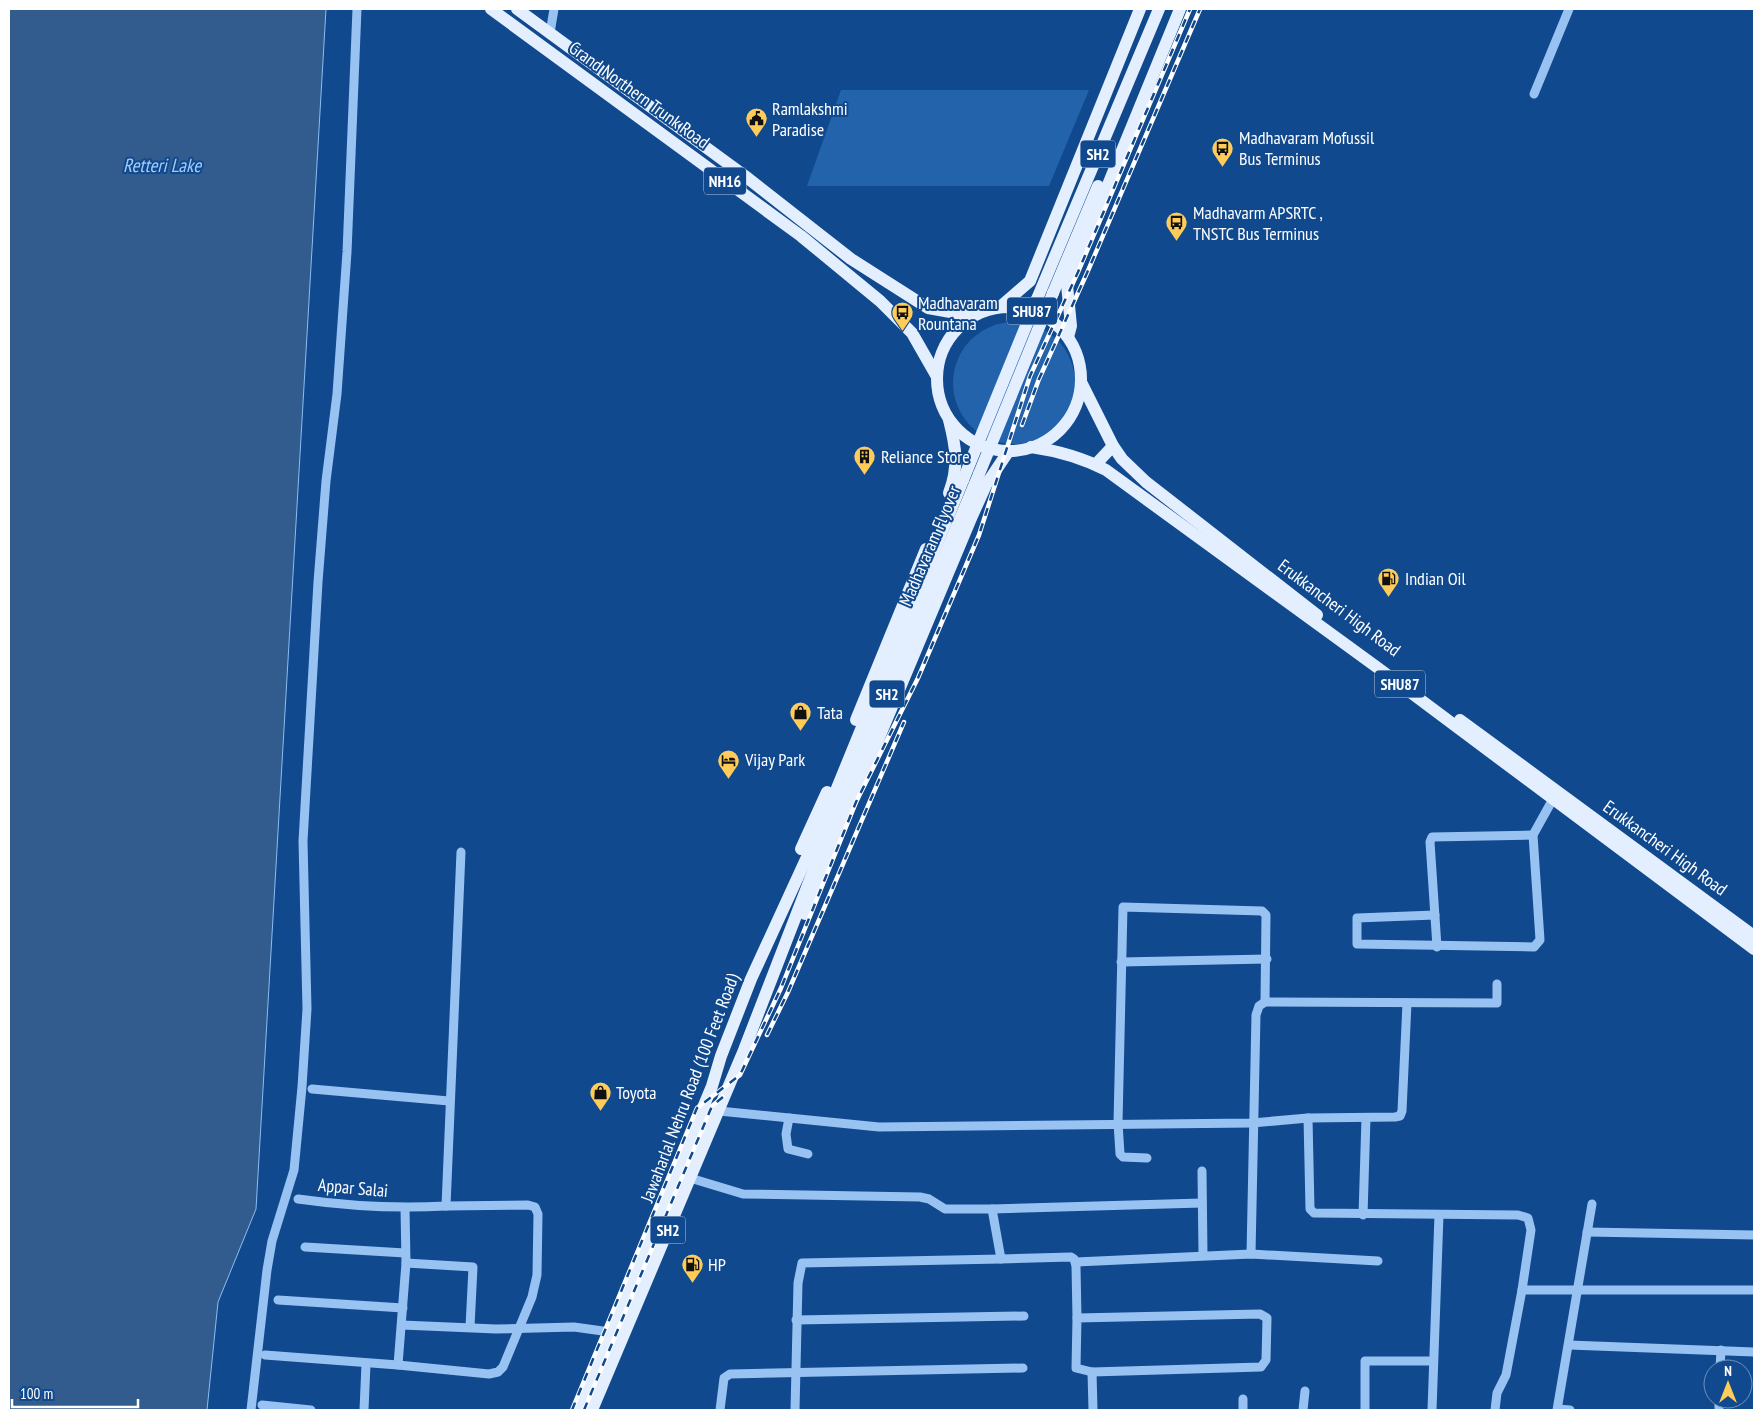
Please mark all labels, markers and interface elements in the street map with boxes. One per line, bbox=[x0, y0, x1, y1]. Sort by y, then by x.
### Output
street label: Grand Northern Trunk Road bbox=[565, 36, 714, 153]
place label: Ramlakshmi Paradise bbox=[772, 97, 848, 141]
public building icon: Ramlakshmi Paradise bbox=[744, 107, 768, 138]
place label: Madhavaram Mofussil Bus Terminus bbox=[1239, 126, 1375, 170]
bus stop icon: Madhavaram Mofussil Bus Terminus bbox=[1211, 136, 1235, 167]
road number: SH2 bbox=[1080, 140, 1116, 168]
water label: Retteri Lake bbox=[123, 153, 202, 177]
road number: NH16 bbox=[704, 168, 746, 195]
place label: Madhavarm APSRTC , TNSTC Bus Terminus bbox=[1193, 201, 1323, 245]
bus stop icon: Madhavarm APSRTC , TNSTC Bus Terminus bbox=[1165, 211, 1189, 242]
place label: Madhavaram Rountana bbox=[918, 291, 998, 335]
road number: SHU87 bbox=[1007, 298, 1057, 324]
bus stop icon: Madhavaram Rountana bbox=[890, 301, 914, 332]
building icon: Reliance Store bbox=[853, 445, 877, 476]
place label: Reliance Store bbox=[881, 445, 970, 468]
street label: Madhavaram Flyover bbox=[894, 482, 965, 610]
street label: Erukkancheri High Road bbox=[1273, 554, 1405, 661]
fuel station icon: Indian Oil bbox=[1377, 567, 1401, 598]
place label: Indian Oil bbox=[1405, 567, 1467, 590]
road number: SHU87 bbox=[1375, 671, 1425, 698]
road number: SH2 bbox=[870, 681, 904, 708]
shop icon: Tata bbox=[789, 701, 813, 732]
place label: Tata bbox=[817, 701, 843, 724]
hotel icon: Vijay Park bbox=[717, 748, 741, 779]
place label: Vijay Park bbox=[744, 748, 805, 771]
street label: Erukkancheri High Road bbox=[1599, 795, 1732, 900]
street label: Jawaharlal Nehru Road (100 Feet Road) bbox=[635, 969, 744, 1206]
shop icon: Toyota bbox=[588, 1081, 612, 1112]
place label: Toyota bbox=[616, 1081, 656, 1104]
street label: Appar Salai bbox=[317, 1173, 389, 1202]
road number: SH2 bbox=[650, 1216, 686, 1244]
fuel station icon: HP bbox=[680, 1253, 704, 1284]
place label: HP bbox=[708, 1253, 726, 1276]
north arrow bbox=[1703, 1359, 1753, 1409]
text: N bbox=[1724, 1362, 1732, 1380]
scale bar bbox=[12, 1376, 139, 1408]
text: 100 m bbox=[20, 1384, 53, 1403]

